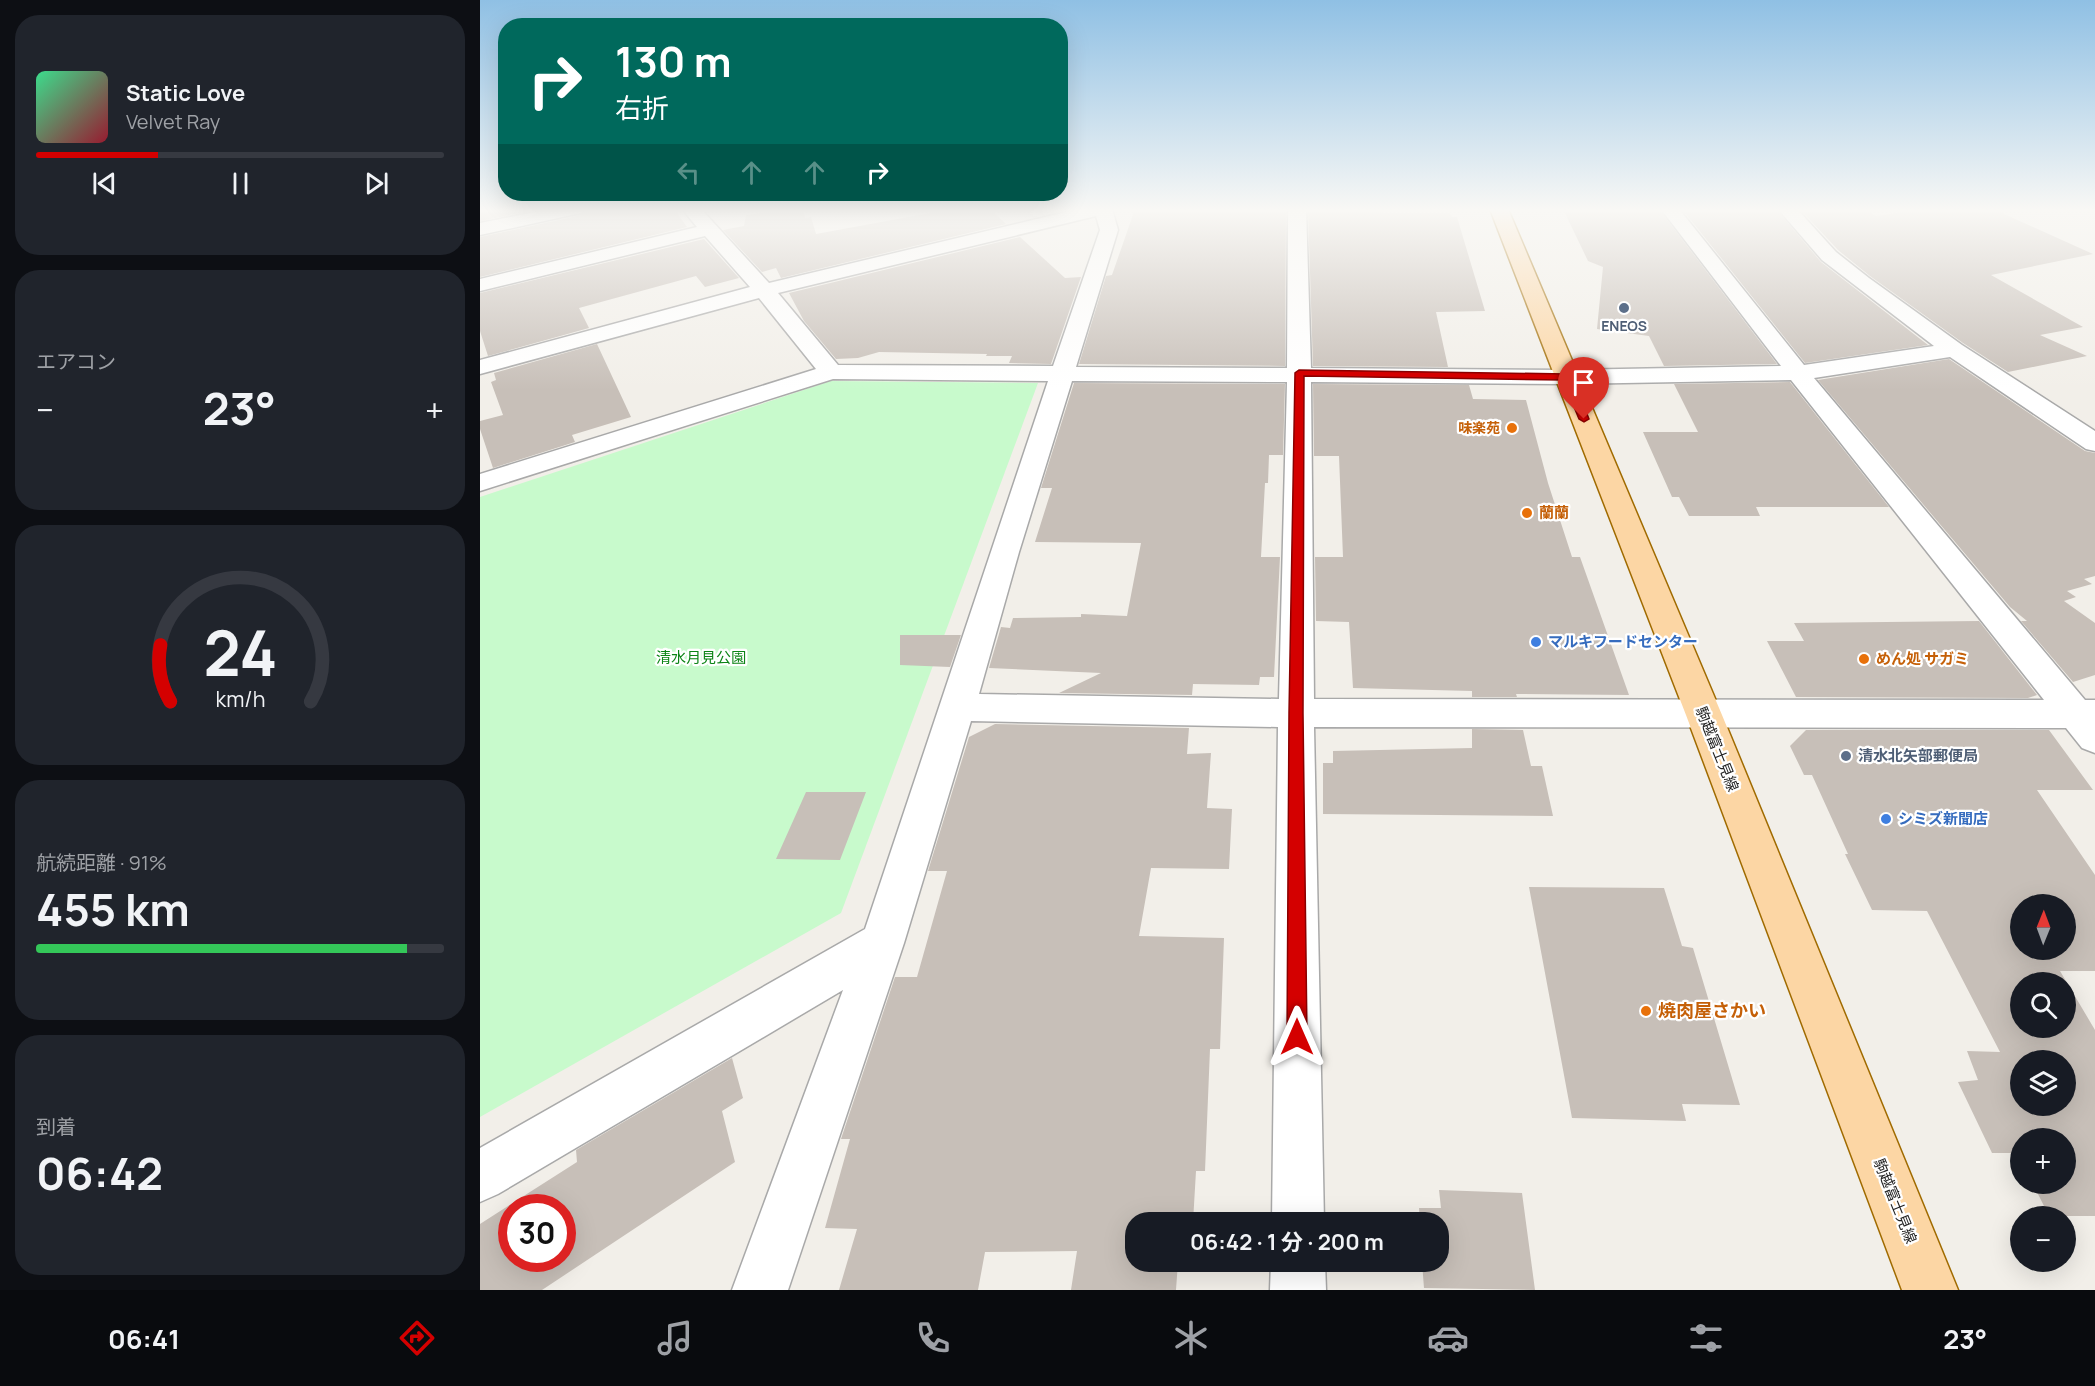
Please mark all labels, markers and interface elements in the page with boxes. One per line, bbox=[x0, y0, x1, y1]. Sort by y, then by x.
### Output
text: 130 m bbox=[615, 32, 732, 90]
icon: right bbox=[516, 42, 594, 120]
text: Static Love bbox=[126, 78, 245, 108]
text: 右折 bbox=[615, 89, 669, 126]
text: Velvet Ray bbox=[126, 108, 220, 135]
icon: left bbox=[672, 156, 705, 189]
icon: ahead bbox=[735, 156, 768, 189]
icon: ahead bbox=[798, 156, 831, 189]
icon: right bbox=[861, 156, 894, 189]
icon: previous bbox=[88, 167, 121, 200]
icon: pause bbox=[224, 167, 257, 200]
icon: next bbox=[360, 167, 393, 200]
marker: ENEOS bbox=[1617, 301, 1631, 315]
place label: ENEOS bbox=[1601, 316, 1647, 335]
text: エアコン bbox=[36, 348, 116, 375]
pin bbox=[1558, 357, 1609, 419]
icon: arrive bbox=[1567, 366, 1600, 399]
text: 23° bbox=[203, 377, 276, 439]
text: − bbox=[36, 387, 54, 432]
text: + bbox=[425, 387, 444, 432]
place label: 味楽苑 bbox=[1458, 418, 1500, 437]
marker: 味楽苑 bbox=[1505, 421, 1519, 435]
place label: 蘭蘭 bbox=[1539, 502, 1569, 523]
marker: 蘭蘭 bbox=[1520, 506, 1534, 520]
text: 24 bbox=[203, 609, 277, 695]
place label: マルキフードセンター bbox=[1548, 631, 1698, 652]
marker: マルキフードセンター bbox=[1529, 635, 1543, 649]
park label: 清水月見公園 bbox=[656, 647, 746, 668]
place label: めん処 サガミ bbox=[1876, 648, 1969, 669]
marker: めん処 サガミ bbox=[1857, 652, 1871, 666]
text: km/h bbox=[215, 684, 265, 713]
street label: 駒越富士見線 bbox=[1691, 703, 1744, 794]
place label: 清水北矢部郵便局 bbox=[1858, 745, 1978, 766]
marker: 清水北矢部郵便局 bbox=[1839, 749, 1853, 763]
place label: シミズ新聞店 bbox=[1898, 808, 1988, 829]
marker: シミズ新聞店 bbox=[1879, 812, 1893, 826]
text: 航続距離 · 91% bbox=[36, 849, 167, 876]
text: 455 km bbox=[36, 878, 190, 940]
north arrow bbox=[2010, 894, 2076, 960]
map controls bbox=[2010, 894, 2076, 1272]
button: search bbox=[2010, 972, 2076, 1038]
place label: 焼肉屋さかい bbox=[1658, 998, 1766, 1022]
marker: 焼肉屋さかい bbox=[1639, 1004, 1653, 1018]
position arrow bbox=[1265, 1005, 1329, 1069]
button: layers bbox=[2010, 1050, 2076, 1116]
text: 到着 bbox=[36, 1113, 76, 1140]
button: + bbox=[2010, 1128, 2076, 1194]
text: 06:42 bbox=[36, 1142, 163, 1204]
street label: 駒越富士見線 bbox=[1869, 1155, 1922, 1246]
speed limit sign: 30 bbox=[498, 1194, 576, 1272]
button: − bbox=[2010, 1206, 2076, 1272]
text: 06:42 · 1 分 · 200 m bbox=[1190, 1227, 1384, 1257]
icon: directions bbox=[396, 1317, 438, 1359]
icon: music bbox=[654, 1317, 696, 1359]
icon: phone bbox=[912, 1317, 954, 1359]
icon: climate bbox=[1170, 1317, 1212, 1359]
icon: car bbox=[1427, 1317, 1469, 1359]
icon: filters bbox=[1685, 1317, 1727, 1359]
text: 06:41 bbox=[108, 1320, 180, 1357]
text: 23° bbox=[1943, 1320, 1987, 1357]

